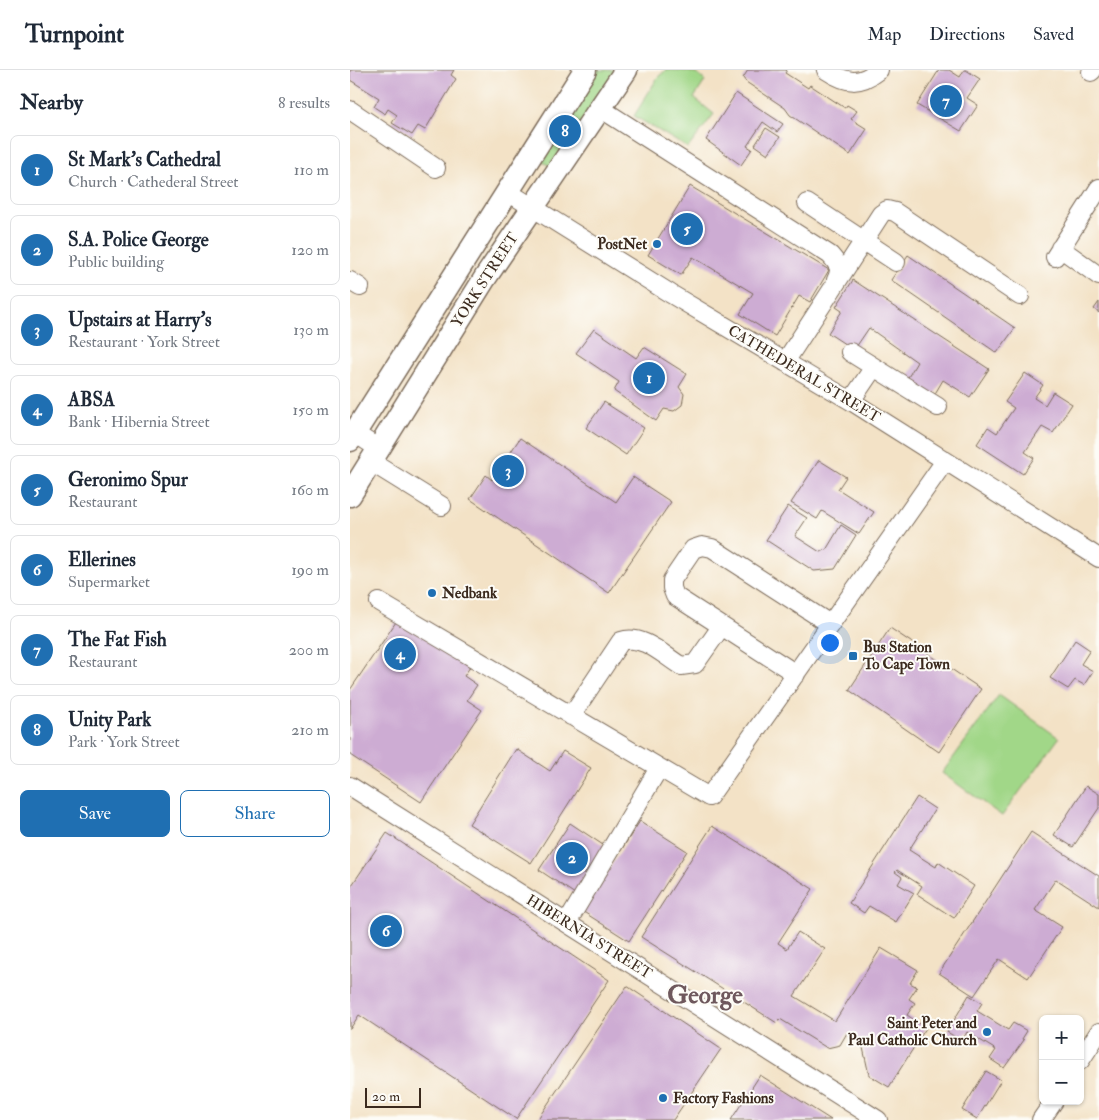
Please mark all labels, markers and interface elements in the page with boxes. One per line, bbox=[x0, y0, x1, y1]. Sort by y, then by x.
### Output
text: Turnpoint bbox=[25, 19, 124, 50]
text: Map bbox=[868, 23, 901, 46]
text: Directions bbox=[929, 23, 1005, 46]
text: Saved bbox=[1033, 23, 1074, 46]
pin: 7 bbox=[930, 82, 962, 120]
text: Nearby bbox=[20, 89, 83, 116]
text: 8 results bbox=[278, 93, 330, 113]
pin: 8 bbox=[549, 112, 581, 150]
text: St Mark's Cathedral bbox=[68, 148, 221, 172]
text: 1 bbox=[34, 160, 40, 180]
text: 110 m bbox=[294, 160, 329, 180]
text: Church · Cathederal Street bbox=[68, 172, 239, 192]
pin: 5 bbox=[671, 210, 703, 248]
text: S.A. Police George bbox=[68, 228, 209, 252]
street label: YORK STREET bbox=[447, 229, 523, 331]
place label: PostNet bbox=[597, 235, 647, 254]
marker: PostNet bbox=[651, 238, 663, 250]
text: 2 bbox=[33, 240, 41, 260]
text: 120 m bbox=[291, 240, 329, 260]
text: Public building bbox=[68, 252, 164, 272]
text: Upstairs at Harry's bbox=[68, 308, 212, 332]
text: 3 bbox=[34, 320, 40, 340]
text: 130 m bbox=[293, 320, 329, 340]
street label: CATHEDERAL STREET bbox=[724, 321, 884, 427]
text: Restaurant · York Street bbox=[68, 332, 220, 352]
pin: 1 bbox=[633, 359, 665, 397]
text: ABSA bbox=[68, 388, 115, 412]
text: 4 bbox=[33, 400, 41, 420]
text: 150 m bbox=[292, 400, 329, 420]
text: Bank · Hibernia Street bbox=[68, 412, 210, 432]
pin: 3 bbox=[492, 452, 524, 490]
text: Geronimo Spur bbox=[68, 468, 188, 492]
text: 5 bbox=[33, 480, 41, 500]
text: 160 m bbox=[291, 480, 329, 500]
text: Restaurant bbox=[68, 492, 137, 512]
text: Ellerines bbox=[68, 548, 136, 572]
text: 6 bbox=[33, 560, 41, 580]
text: 190 m bbox=[291, 560, 329, 580]
text: Supermarket bbox=[68, 572, 150, 592]
place label: Nedbank bbox=[441, 584, 498, 603]
marker: Nedbank bbox=[426, 587, 438, 599]
text: The Fat Fish bbox=[68, 628, 167, 652]
your location bbox=[817, 630, 843, 656]
pin: 4 bbox=[384, 635, 416, 673]
place label: Bus Station To Cape Town bbox=[862, 638, 950, 675]
text: 7 bbox=[33, 640, 41, 660]
text: 200 m bbox=[289, 640, 329, 660]
marker: Bus Station To Cape Town bbox=[847, 650, 859, 662]
text: Restaurant bbox=[68, 652, 137, 672]
text: Unity Park bbox=[68, 708, 151, 732]
text: 8 bbox=[33, 720, 41, 740]
text: 210 m bbox=[291, 720, 329, 740]
text: Park · York Street bbox=[68, 732, 180, 752]
button: Save bbox=[20, 790, 170, 837]
button: Share bbox=[180, 790, 330, 837]
pin: 2 bbox=[556, 839, 588, 877]
street label: HIBERNIA STREET bbox=[523, 891, 655, 983]
pin: 6 bbox=[370, 912, 402, 950]
district label: George bbox=[667, 980, 743, 1011]
place label: Saint Peter and Paul Catholic Church bbox=[848, 1014, 978, 1050]
map controls bbox=[1039, 1015, 1084, 1105]
button: + bbox=[1039, 1015, 1084, 1060]
marker: Saint Peter and Paul Catholic Church bbox=[981, 1026, 993, 1038]
button: − bbox=[1039, 1060, 1084, 1105]
scale bar bbox=[365, 1085, 421, 1108]
text: 20 m bbox=[372, 1088, 400, 1105]
place label: Factory Fashions bbox=[673, 1089, 774, 1109]
marker: Factory Fashions bbox=[657, 1092, 669, 1104]

